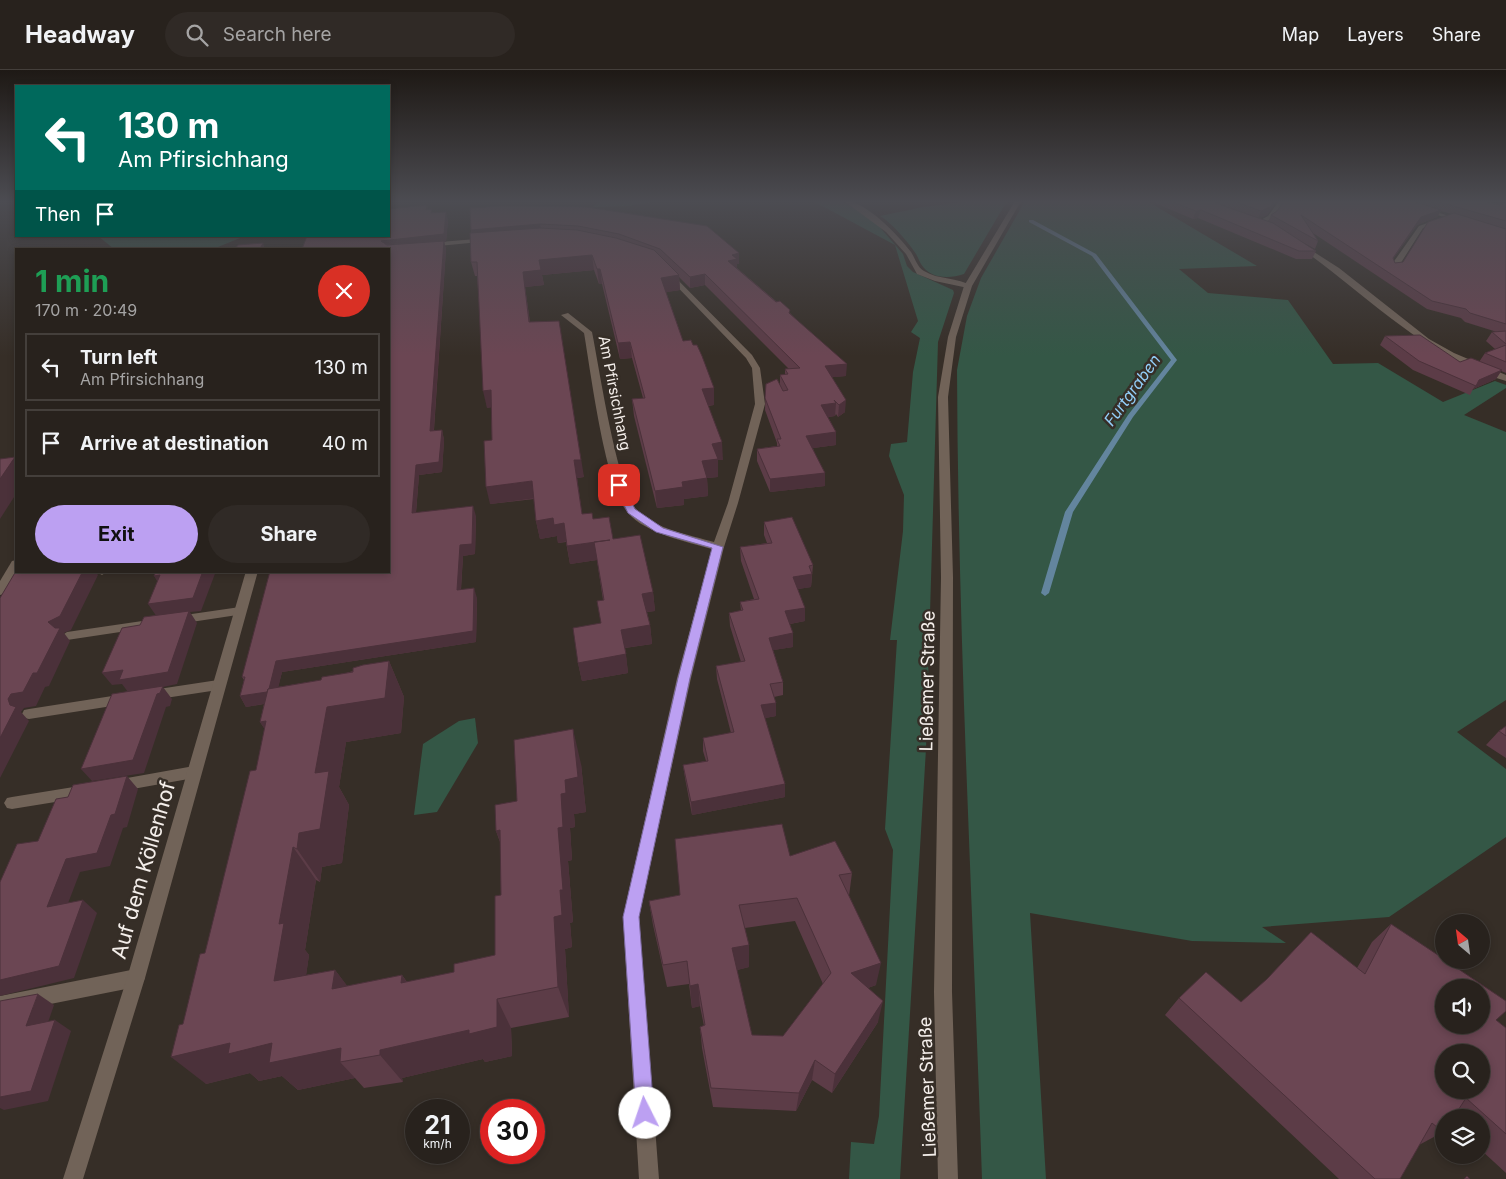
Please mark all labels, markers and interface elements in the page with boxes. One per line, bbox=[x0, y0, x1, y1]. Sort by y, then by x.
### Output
search box bbox=[165, 12, 515, 57]
text: Headway bbox=[25, 20, 135, 49]
icon: search bbox=[183, 21, 211, 49]
text: Search here bbox=[223, 23, 331, 46]
text: Map bbox=[1282, 24, 1319, 45]
text: Layers bbox=[1347, 24, 1404, 45]
text: Share bbox=[1432, 24, 1481, 45]
text: 130 m bbox=[118, 104, 220, 146]
icon: left bbox=[35, 105, 100, 170]
text: Am Pfirsichhang bbox=[118, 146, 289, 172]
icon: arrive bbox=[91, 200, 119, 228]
text: Then bbox=[35, 203, 81, 226]
text: 1 min bbox=[35, 263, 109, 299]
button: close bbox=[318, 265, 370, 317]
text: 170 m · 20:49 bbox=[35, 300, 137, 320]
street label: Am Pfirsichhang bbox=[595, 334, 635, 452]
text: Turn left bbox=[80, 346, 158, 369]
water label: Furtgraben bbox=[1099, 350, 1165, 430]
icon: left bbox=[37, 353, 65, 381]
text: 130 m bbox=[315, 356, 368, 379]
text: Am Pfirsichhang bbox=[80, 369, 204, 389]
icon: arrive bbox=[37, 429, 65, 457]
text: Arrive at destination bbox=[80, 432, 269, 455]
text: 40 m bbox=[322, 432, 368, 455]
pin bbox=[598, 464, 640, 506]
icon: arrive bbox=[605, 471, 633, 499]
button: Exit bbox=[35, 505, 198, 563]
button: Share bbox=[208, 505, 370, 563]
street label: Ließemer Straße bbox=[915, 611, 939, 751]
street label: Auf dem Köllenhof bbox=[106, 778, 180, 962]
north arrow bbox=[1435, 914, 1490, 969]
map controls bbox=[1435, 914, 1490, 1164]
button: sound bbox=[1435, 979, 1490, 1034]
street label: Ließemer Straße bbox=[914, 1016, 940, 1158]
button: search bbox=[1435, 1044, 1490, 1099]
position arrow bbox=[618, 1086, 670, 1138]
speed limit sign: 30 bbox=[480, 1099, 545, 1164]
button: layers bbox=[1435, 1109, 1490, 1164]
text: 21 bbox=[424, 1110, 451, 1140]
text: km/h bbox=[423, 1136, 452, 1151]

